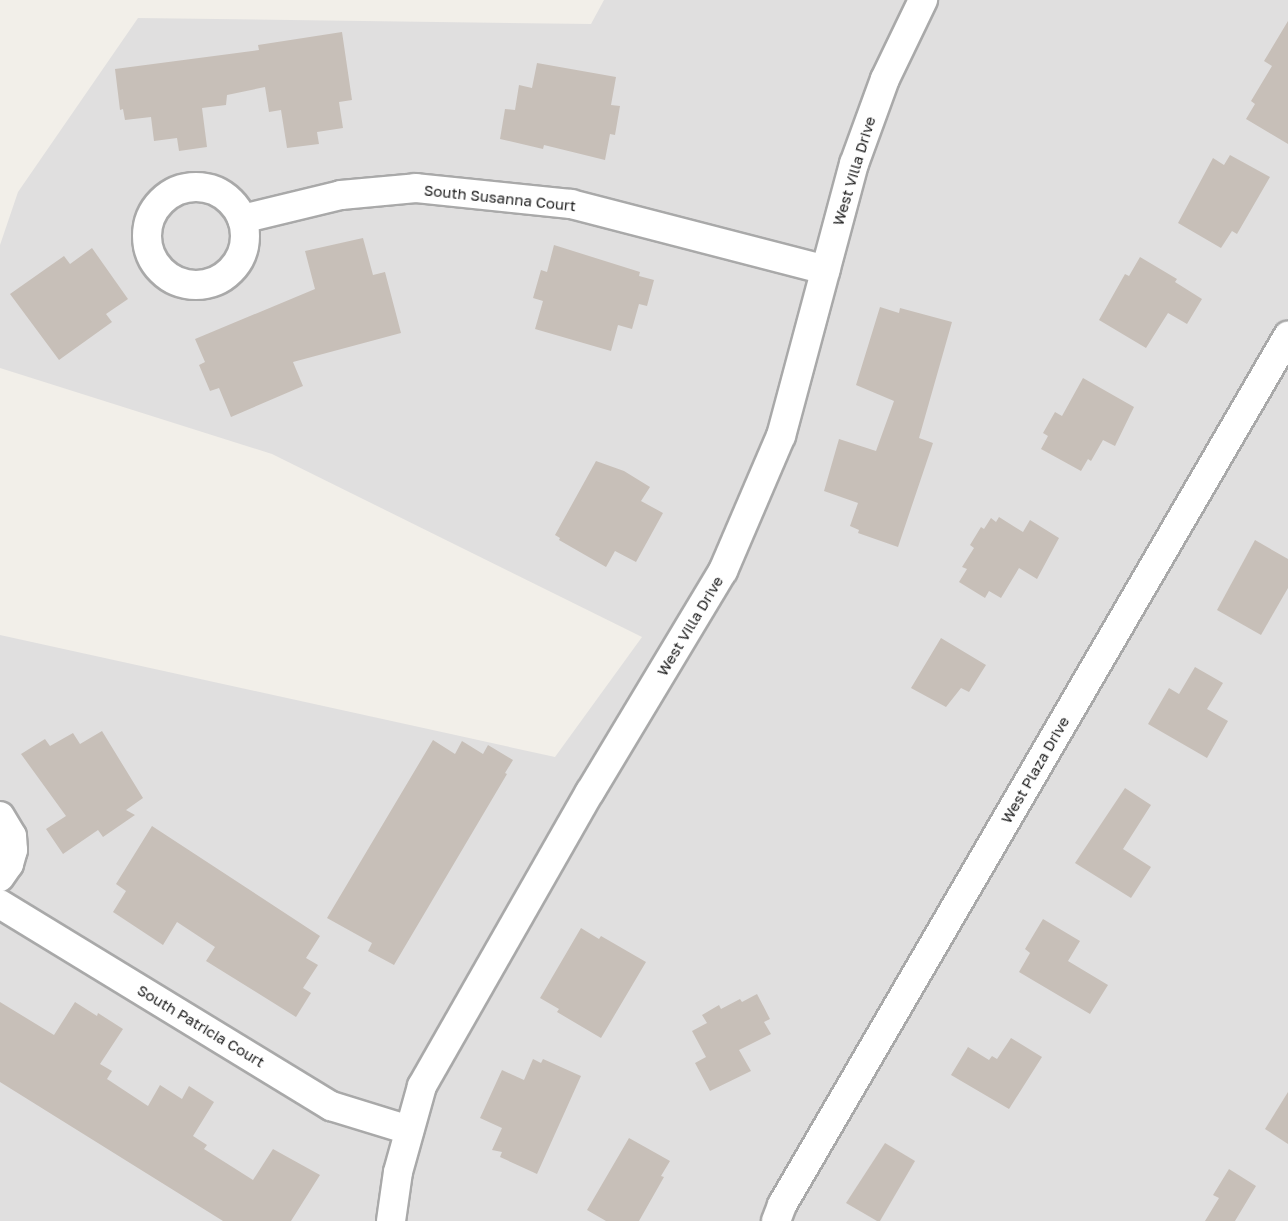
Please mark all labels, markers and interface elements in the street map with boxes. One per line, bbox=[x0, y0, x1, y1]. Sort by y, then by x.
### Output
street label: West Villa Drive bbox=[829, 114, 879, 228]
street label: South Susanna Court bbox=[423, 181, 577, 215]
street label: West Villa Drive bbox=[653, 573, 727, 679]
street label: West Plaza Drive bbox=[997, 713, 1073, 827]
street label: South Patricia Court bbox=[134, 981, 268, 1071]

